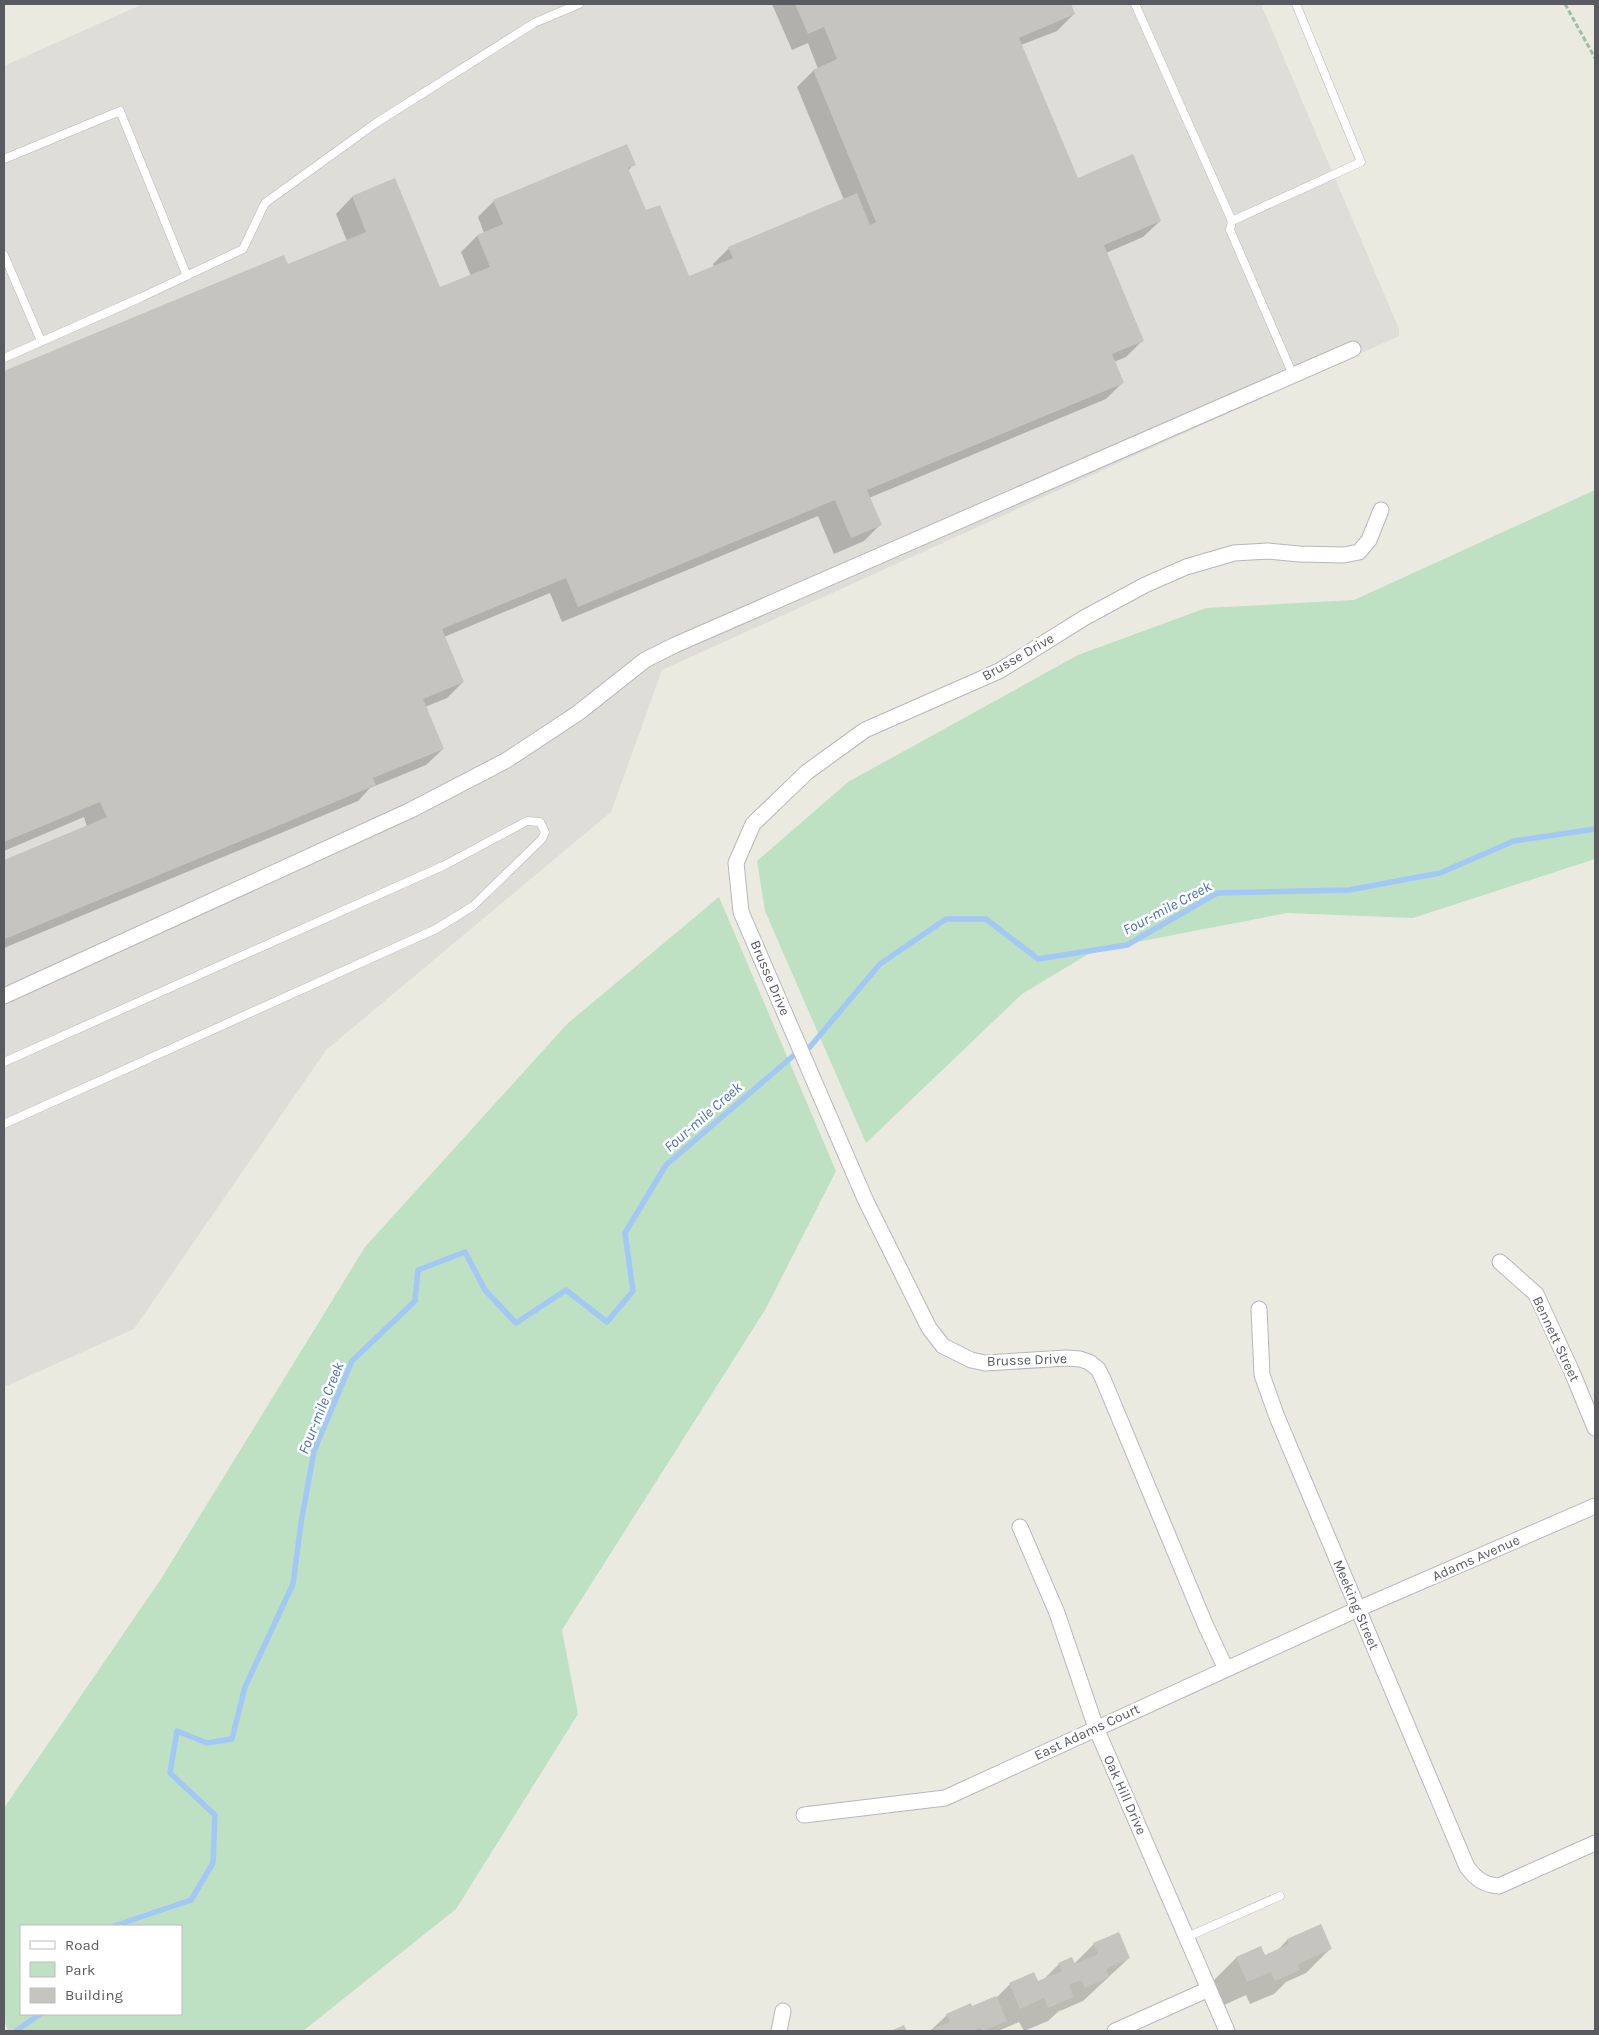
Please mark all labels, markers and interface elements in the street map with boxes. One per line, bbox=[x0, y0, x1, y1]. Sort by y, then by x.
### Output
street label: Brusse Drive bbox=[979, 630, 1057, 684]
water label: Four-mile Creek bbox=[1120, 877, 1215, 939]
street label: Brusse Drive bbox=[747, 938, 793, 1018]
water label: Four-mile Creek bbox=[660, 1078, 746, 1156]
street label: Bennett Street bbox=[1529, 1294, 1583, 1384]
street label: Brusse Drive bbox=[987, 1350, 1067, 1370]
water label: Four-mile Creek bbox=[294, 1359, 348, 1457]
street label: Adams Avenue bbox=[1430, 1531, 1522, 1585]
street label: Meeking Street bbox=[1329, 1557, 1383, 1653]
street label: East Adams Court bbox=[1032, 1700, 1142, 1764]
street label: Oak Hill Drive bbox=[1100, 1753, 1150, 1837]
legend bbox=[20, 1925, 182, 2015]
text: Road bbox=[65, 1936, 100, 1954]
text: Park bbox=[65, 1961, 95, 1979]
text: Building bbox=[65, 1986, 123, 2004]

